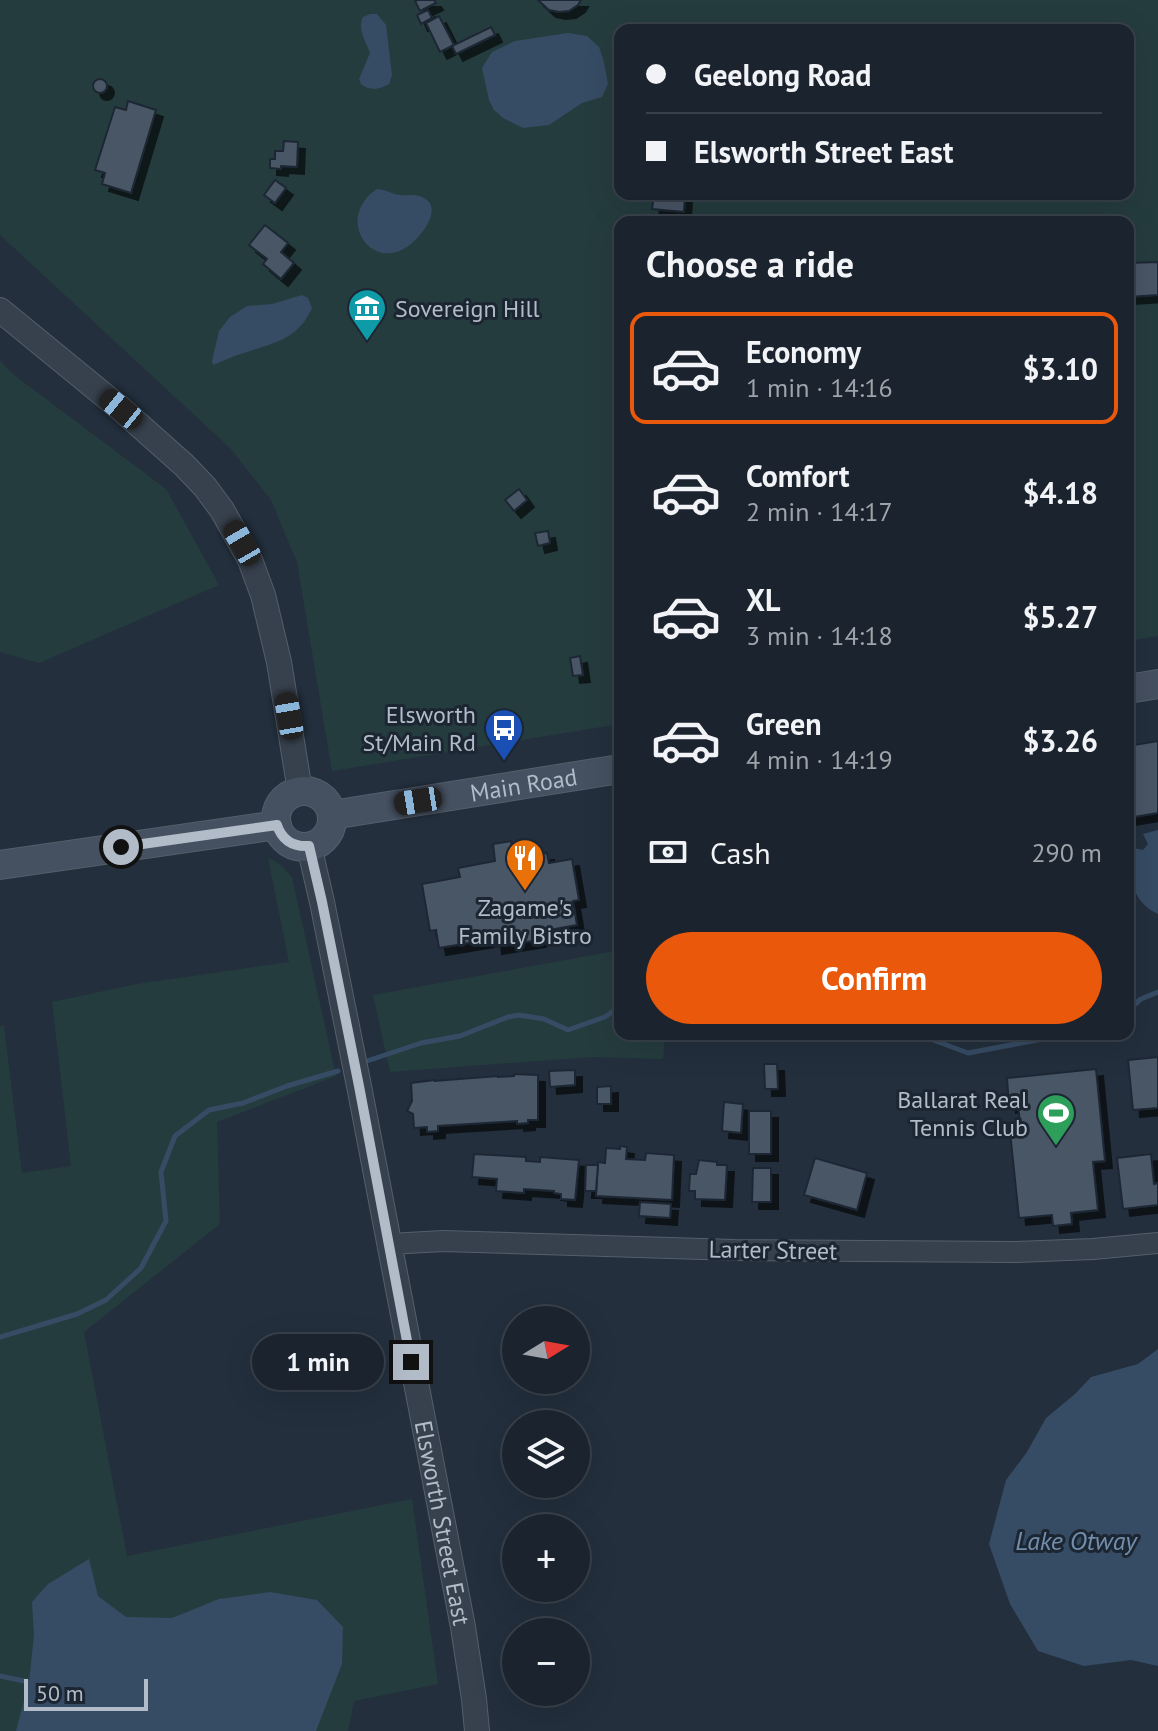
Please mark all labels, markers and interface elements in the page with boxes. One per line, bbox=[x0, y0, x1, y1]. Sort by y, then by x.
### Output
text: Geelong Road bbox=[694, 55, 871, 94]
text: Elsworth Street East bbox=[694, 132, 953, 171]
text: Choose a ride bbox=[646, 240, 854, 287]
museum icon: Sovereign Hill bbox=[346, 287, 388, 342]
place label: Sovereign Hill bbox=[395, 293, 540, 324]
icon: car bbox=[650, 332, 722, 404]
text: Economy bbox=[746, 332, 861, 371]
text: $3.10 bbox=[1023, 349, 1098, 388]
text: 1 min · 14:16 bbox=[746, 371, 893, 404]
car bbox=[95, 385, 147, 433]
icon: car bbox=[650, 456, 722, 528]
text: Comfort bbox=[746, 456, 849, 495]
text: $4.18 bbox=[1023, 473, 1098, 512]
text: 2 min · 14:17 bbox=[746, 495, 893, 528]
car bbox=[220, 516, 264, 570]
icon: car bbox=[650, 580, 722, 652]
text: XL bbox=[746, 580, 780, 619]
text: $5.27 bbox=[1023, 597, 1098, 636]
text: 3 min · 14:18 bbox=[746, 619, 893, 652]
car bbox=[273, 690, 305, 742]
place label: Elsworth St/Main Rd bbox=[363, 699, 476, 758]
icon: car bbox=[650, 704, 722, 776]
text: Green bbox=[746, 704, 821, 743]
bus stop icon: Elsworth St/Main Rd bbox=[483, 707, 525, 762]
text: $3.26 bbox=[1023, 721, 1098, 760]
text: 4 min · 14:19 bbox=[746, 743, 893, 776]
street label: Main Road bbox=[468, 761, 579, 808]
car bbox=[392, 785, 444, 817]
route start bbox=[103, 829, 139, 865]
icon: cash bbox=[646, 830, 690, 874]
text: Cash bbox=[710, 833, 771, 872]
text: 290 m bbox=[1031, 836, 1102, 869]
restaurant icon: Zagame's Family Bistro bbox=[504, 837, 546, 892]
place label: Zagame's Family Bistro bbox=[458, 892, 592, 951]
button: Confirm bbox=[646, 932, 1102, 1024]
place label: Ballarat Real Tennis Club bbox=[897, 1084, 1028, 1143]
sports icon: Ballarat Real Tennis Club bbox=[1035, 1092, 1077, 1147]
street label: Larter Street bbox=[708, 1233, 838, 1267]
north arrow bbox=[502, 1306, 590, 1394]
map controls bbox=[502, 1306, 590, 1706]
callout: 1 min bbox=[251, 1334, 383, 1390]
route end bbox=[393, 1344, 429, 1380]
text: 1 min bbox=[286, 1345, 350, 1378]
button: layers bbox=[502, 1410, 590, 1498]
street label: Elsworth Street East bbox=[408, 1418, 478, 1628]
button: + bbox=[502, 1514, 590, 1602]
water label: Lake Otway bbox=[1015, 1524, 1138, 1557]
button: − bbox=[502, 1618, 590, 1706]
scale bar bbox=[24, 1675, 148, 1711]
text: 50 m bbox=[36, 1679, 84, 1707]

